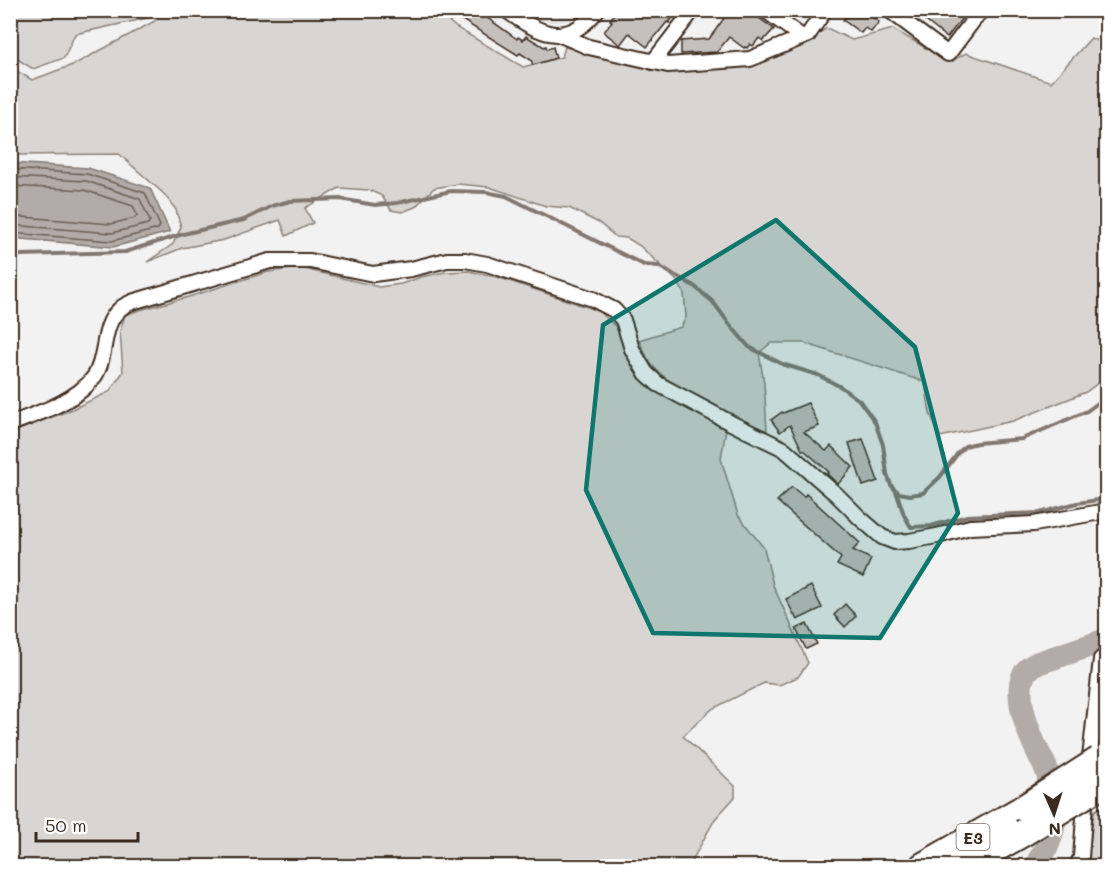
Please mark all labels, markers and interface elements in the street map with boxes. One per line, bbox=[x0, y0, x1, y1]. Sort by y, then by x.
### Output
north arrow bbox=[1024, 784, 1084, 844]
scale bar bbox=[36, 805, 138, 843]
text: 50 m bbox=[45, 813, 87, 837]
text: N bbox=[1048, 819, 1061, 840]
road number: E3 bbox=[956, 824, 990, 850]

